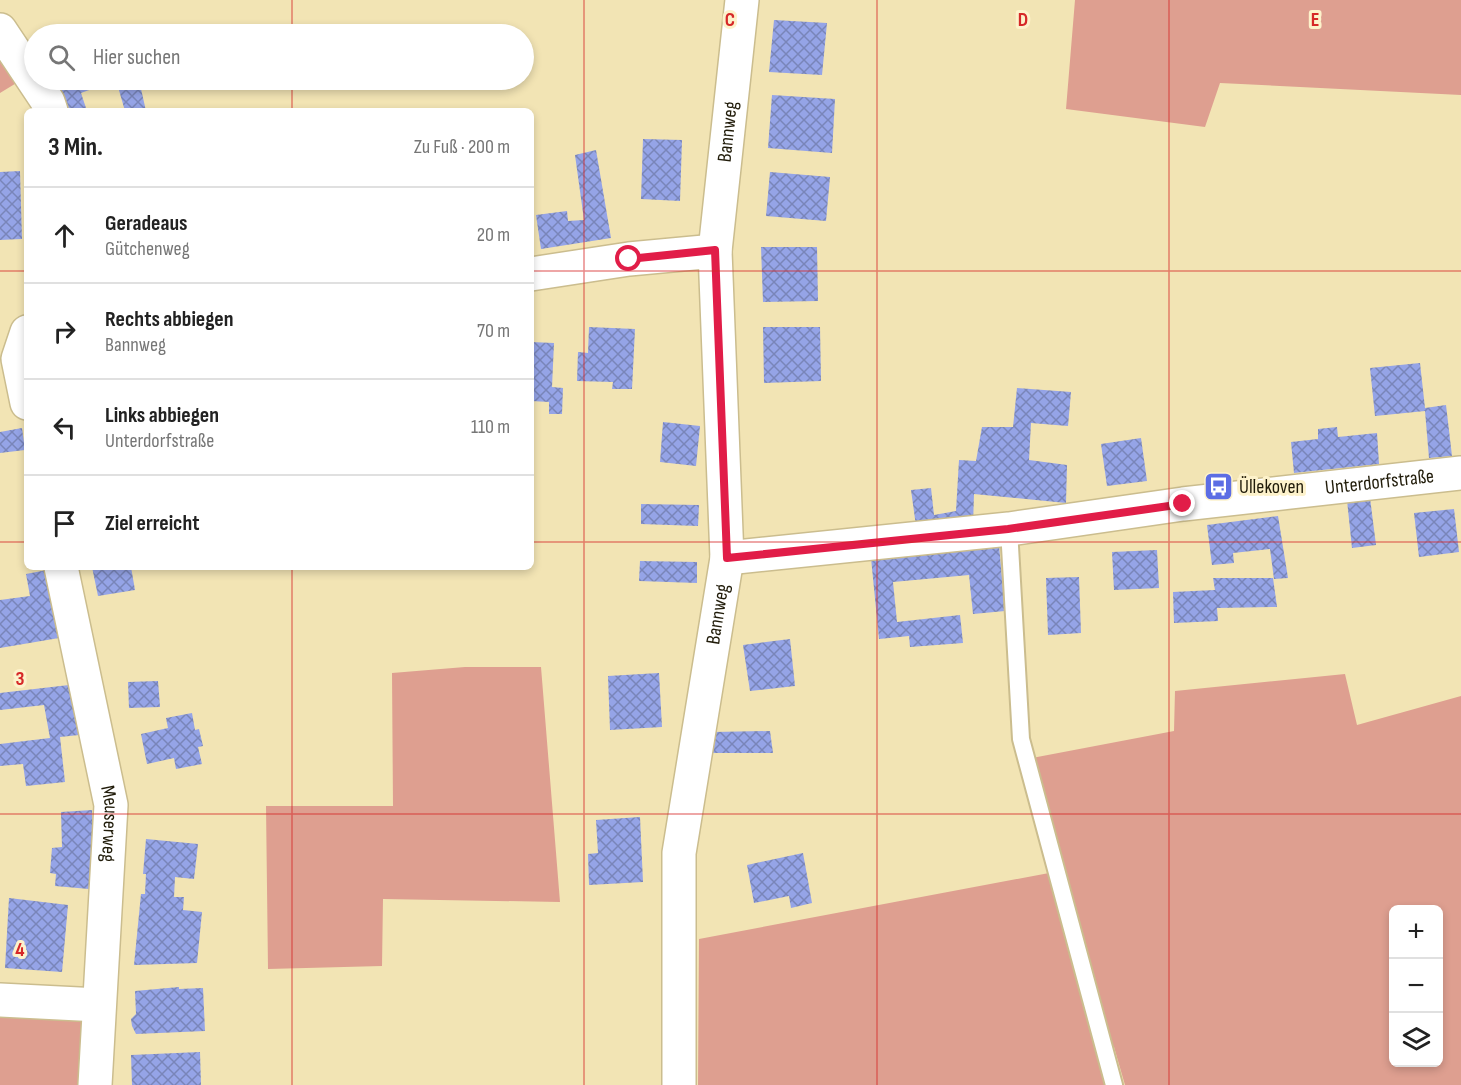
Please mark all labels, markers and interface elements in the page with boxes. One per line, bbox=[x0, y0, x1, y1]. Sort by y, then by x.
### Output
text: C bbox=[725, 8, 735, 32]
text: D bbox=[1018, 8, 1028, 32]
text: E bbox=[1311, 8, 1319, 32]
search box bbox=[24, 24, 534, 90]
icon: search bbox=[45, 41, 78, 74]
text: Hier suchen bbox=[93, 44, 181, 71]
street label: Bannweg bbox=[713, 100, 743, 163]
text: 3 Min. bbox=[48, 132, 103, 163]
text: Zu Fuß · 200 m bbox=[414, 135, 510, 159]
text: Geradeaus bbox=[105, 210, 188, 237]
icon: ahead bbox=[48, 219, 81, 252]
text: 20 m bbox=[477, 223, 510, 247]
text: Gütchenweg bbox=[105, 237, 190, 261]
route start bbox=[615, 245, 641, 271]
text: Rechts abbiegen bbox=[105, 306, 234, 333]
icon: right bbox=[48, 315, 81, 348]
text: 70 m bbox=[477, 319, 510, 343]
text: Bannweg bbox=[105, 333, 166, 357]
text: Links abbiegen bbox=[105, 402, 219, 429]
icon: left bbox=[48, 411, 81, 444]
text: 110 m bbox=[471, 415, 510, 439]
text: Unterdorfstraße bbox=[105, 429, 214, 453]
street label: Unterdorfstraße bbox=[1324, 464, 1435, 500]
bus stop icon: Üllekoven bbox=[1202, 471, 1234, 503]
place label: Üllekoven bbox=[1239, 475, 1304, 499]
route end bbox=[1169, 490, 1195, 516]
icon: arrive bbox=[48, 507, 81, 540]
text: Ziel erreicht bbox=[105, 510, 200, 537]
street label: Bannweg bbox=[701, 582, 735, 646]
text: 3 bbox=[16, 667, 25, 691]
street label: Meuserweg bbox=[95, 783, 123, 863]
map controls bbox=[1389, 905, 1443, 1067]
button: + bbox=[1389, 905, 1443, 959]
text: 4 bbox=[15, 938, 25, 962]
button: − bbox=[1389, 959, 1443, 1013]
button: layers bbox=[1389, 1013, 1443, 1067]

